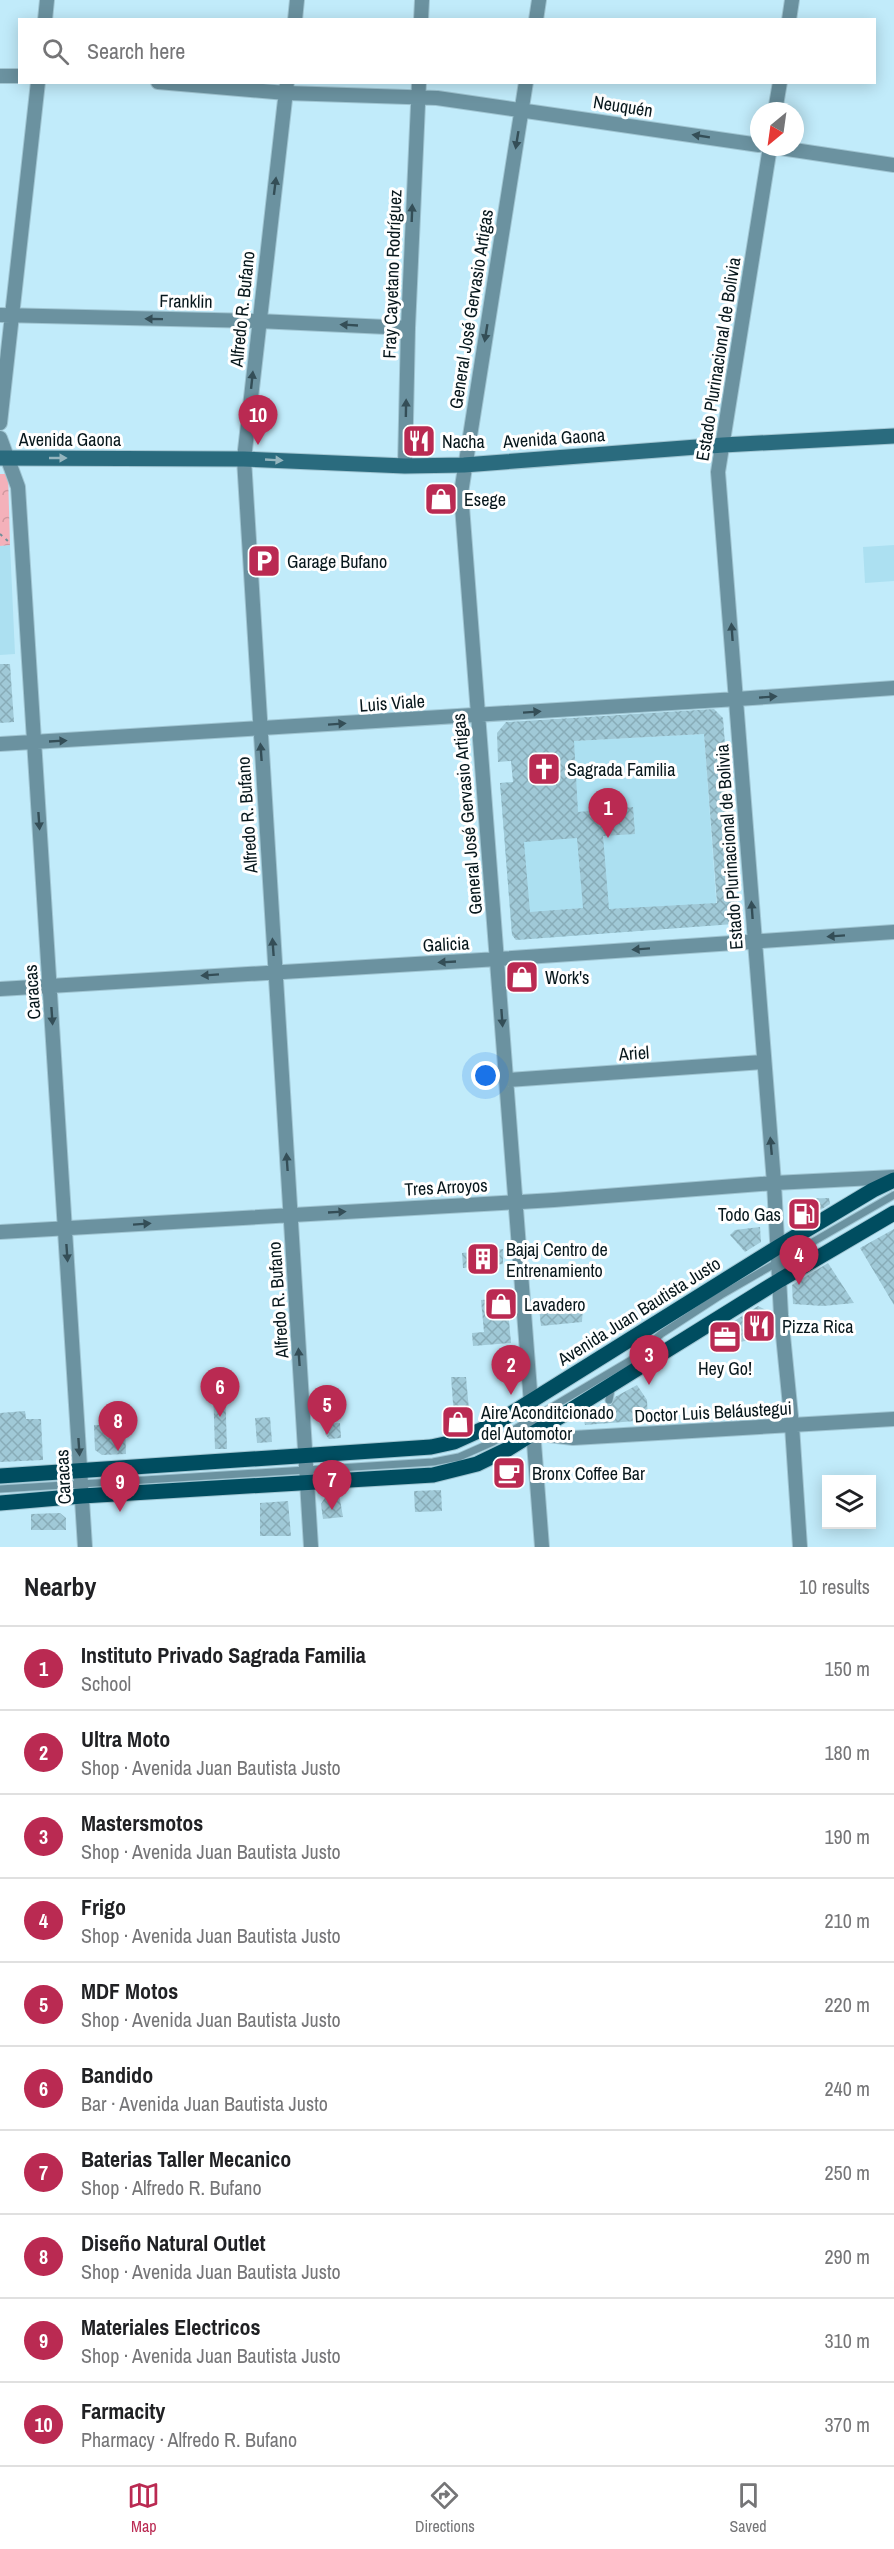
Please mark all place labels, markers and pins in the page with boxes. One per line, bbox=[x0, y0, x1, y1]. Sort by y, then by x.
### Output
pin: 10 bbox=[238, 396, 278, 445]
restaurant icon: Nacha bbox=[401, 423, 437, 459]
place label: Nacha bbox=[442, 429, 485, 454]
shop icon: Esege bbox=[423, 481, 459, 517]
place label: Esege bbox=[464, 487, 506, 512]
parking icon: Garage Bufano bbox=[246, 543, 282, 579]
place label: Garage Bufano bbox=[287, 549, 387, 574]
church icon: Sagrada Familia bbox=[526, 751, 562, 787]
place label: Sagrada Familia bbox=[567, 757, 675, 782]
pin: 1 bbox=[588, 788, 628, 838]
shop icon: Work's bbox=[504, 959, 540, 995]
place label: Work's bbox=[545, 965, 589, 990]
fuel station icon: Todo Gas bbox=[786, 1196, 822, 1232]
place label: Todo Gas bbox=[718, 1202, 781, 1227]
pin: 4 bbox=[780, 1236, 818, 1285]
place label: Bajaj Centro de Entrenamiento bbox=[506, 1237, 608, 1283]
building icon: Bajaj Centro de Entrenamiento bbox=[465, 1241, 501, 1277]
shop icon: Lavadero bbox=[483, 1286, 519, 1322]
place label: Lavadero bbox=[524, 1292, 586, 1317]
restaurant icon: Pizza Rica bbox=[741, 1308, 777, 1344]
place label: Pizza Rica bbox=[782, 1314, 853, 1339]
office icon: Hey Go! bbox=[707, 1319, 743, 1355]
pin: 3 bbox=[630, 1336, 668, 1385]
pin: 2 bbox=[492, 1346, 530, 1395]
place label: Hey Go! bbox=[698, 1356, 752, 1381]
pin: 6 bbox=[200, 1368, 240, 1417]
pin: 5 bbox=[308, 1386, 346, 1435]
place label: Aire Aconditcionado del Automotor bbox=[480, 1400, 614, 1446]
pin: 8 bbox=[98, 1402, 138, 1451]
shop icon: Aire Aconditcionado del Automotor bbox=[440, 1404, 476, 1440]
cafe icon: Bronx Coffee Bar bbox=[491, 1455, 527, 1491]
pin: 7 bbox=[312, 1460, 352, 1510]
place label: Bronx Coffee Bar bbox=[532, 1461, 645, 1486]
pin: 9 bbox=[100, 1462, 140, 1512]

